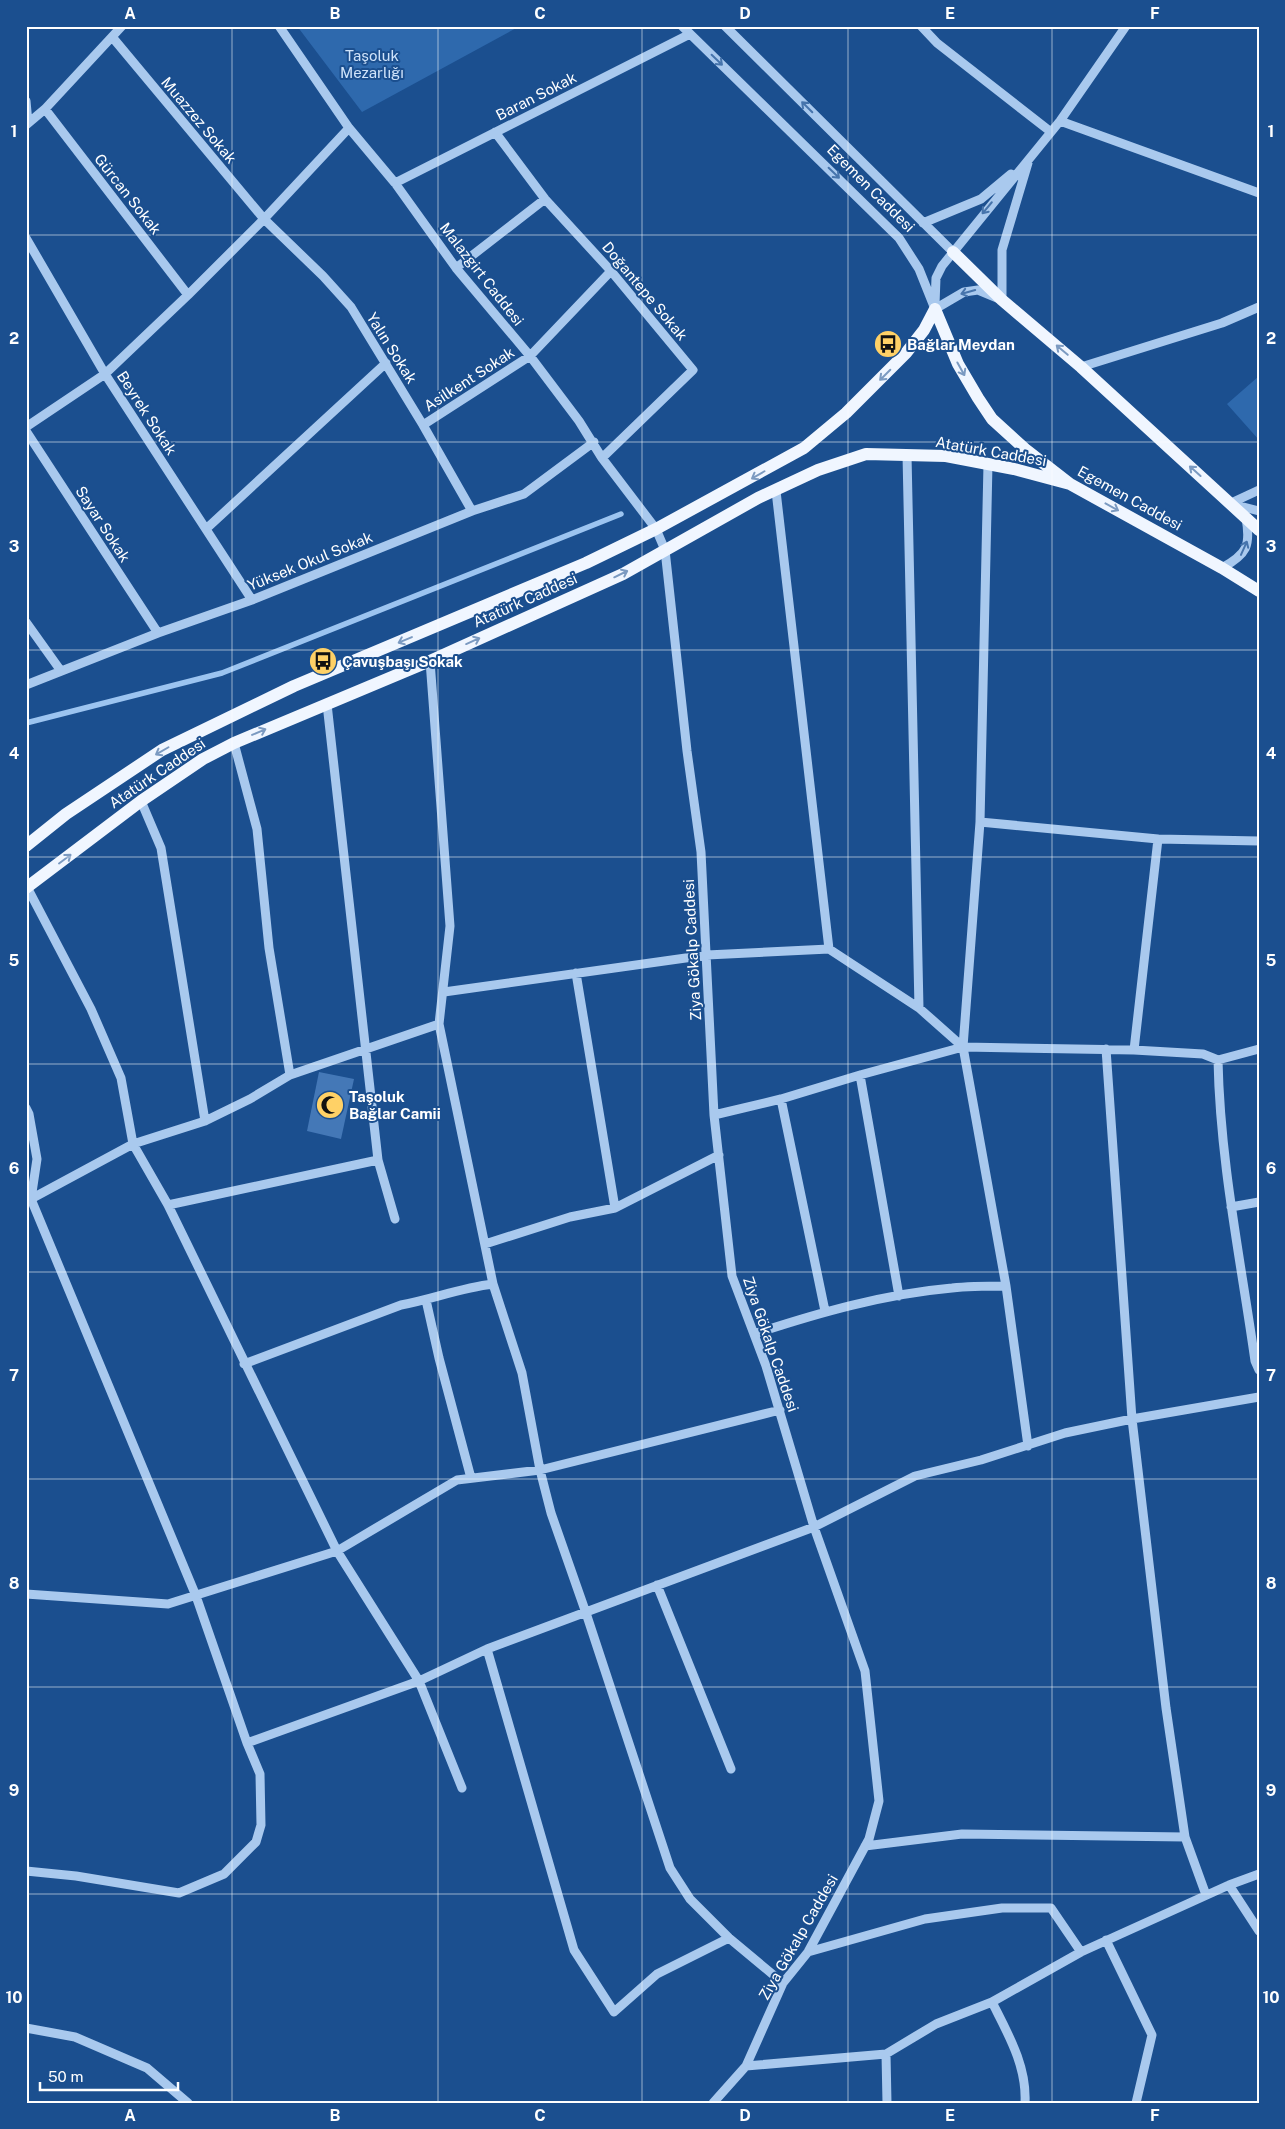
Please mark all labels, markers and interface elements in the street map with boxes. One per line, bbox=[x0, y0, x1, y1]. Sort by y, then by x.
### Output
text: A bbox=[124, 4, 136, 23]
text: B bbox=[330, 4, 341, 23]
text: C bbox=[534, 4, 546, 23]
text: D bbox=[739, 4, 751, 23]
text: E bbox=[945, 4, 955, 23]
text: F bbox=[1150, 4, 1160, 23]
park label: Taşoluk Mezarlığı bbox=[340, 47, 404, 81]
one-way arrow bbox=[710, 54, 723, 66]
street label: Baran Sokak bbox=[493, 68, 579, 124]
street label: Muazzez Sokak bbox=[158, 73, 240, 167]
one-way arrow bbox=[801, 101, 813, 113]
text: 1 bbox=[11, 122, 17, 141]
text: 1 bbox=[1268, 122, 1274, 141]
street label: Egemen Caddesi bbox=[824, 141, 918, 235]
street label: Gürcan Sokak bbox=[91, 150, 165, 238]
one-way arrow bbox=[827, 167, 840, 179]
one-way arrow bbox=[982, 201, 993, 214]
street label: Malazgirt Caddesi bbox=[437, 219, 527, 329]
street label: Doğantepe Sokak bbox=[599, 238, 691, 344]
one-way arrow bbox=[960, 288, 976, 298]
street label: Yalın Sokak bbox=[363, 309, 421, 387]
text: 2 bbox=[9, 329, 19, 348]
bus stop icon: Bağlar Meydan bbox=[873, 329, 903, 359]
text: 2 bbox=[1266, 329, 1276, 348]
place label: Bağlar Meydan bbox=[907, 336, 1015, 353]
street label: Asilkent Sokak bbox=[421, 344, 517, 414]
one-way arrow bbox=[1055, 344, 1068, 356]
one-way arrow bbox=[957, 362, 967, 376]
street label: Beyrek Sokak bbox=[114, 368, 180, 458]
one-way arrow bbox=[879, 368, 891, 380]
street label: Atatürk Caddesi bbox=[934, 433, 1048, 469]
street label: Egemen Caddesi bbox=[1075, 462, 1185, 534]
one-way arrow bbox=[1189, 465, 1202, 476]
one-way arrow bbox=[751, 470, 765, 480]
street label: Sayar Sokak bbox=[72, 483, 134, 565]
one-way arrow bbox=[1105, 503, 1119, 513]
street label: Yüksek Okul Sokak bbox=[245, 528, 375, 594]
text: 3 bbox=[9, 537, 19, 556]
text: 3 bbox=[1266, 537, 1276, 556]
one-way arrow bbox=[1240, 541, 1250, 556]
street label: Atatürk Caddesi bbox=[470, 569, 580, 631]
one-way arrow bbox=[613, 569, 628, 578]
one-way arrow bbox=[398, 635, 413, 645]
one-way arrow bbox=[465, 636, 480, 646]
bus stop icon: Çavuşbaşı Sokak bbox=[308, 646, 338, 676]
place label: Çavuşbaşı Sokak bbox=[342, 653, 463, 670]
one-way arrow bbox=[251, 727, 266, 737]
street label: Atatürk Caddesi bbox=[106, 735, 208, 811]
text: 4 bbox=[9, 744, 20, 763]
text: 4 bbox=[1266, 744, 1277, 763]
one-way arrow bbox=[154, 746, 169, 756]
one-way arrow bbox=[58, 853, 71, 864]
street label: Ziya Gökalp Caddesi bbox=[680, 879, 704, 1021]
text: 5 bbox=[9, 951, 20, 970]
text: 5 bbox=[1266, 951, 1277, 970]
place label: Taşoluk Bağlar Camii bbox=[349, 1088, 441, 1122]
mosque icon: Taşoluk Bağlar Camii bbox=[315, 1090, 345, 1120]
text: 6 bbox=[9, 1159, 19, 1178]
text: 6 bbox=[1266, 1159, 1276, 1178]
street label: Ziya Gökalp Caddesi bbox=[740, 1274, 802, 1414]
text: 7 bbox=[9, 1366, 19, 1385]
text: 7 bbox=[1266, 1366, 1276, 1385]
text: 8 bbox=[9, 1574, 20, 1593]
text: 8 bbox=[1266, 1574, 1277, 1593]
text: 9 bbox=[9, 1781, 19, 1800]
text: 9 bbox=[1266, 1781, 1276, 1800]
street label: Ziya Gökalp Caddesi bbox=[755, 1871, 841, 2003]
text: 10 bbox=[5, 1988, 23, 2007]
text: 10 bbox=[1262, 1988, 1280, 2007]
scale bar bbox=[40, 2059, 178, 2091]
text: 50 m bbox=[48, 2068, 83, 2085]
text: A bbox=[124, 2106, 136, 2125]
text: B bbox=[330, 2106, 341, 2125]
text: C bbox=[534, 2106, 546, 2125]
text: D bbox=[739, 2106, 751, 2125]
text: E bbox=[945, 2106, 955, 2125]
text: F bbox=[1150, 2106, 1160, 2125]

